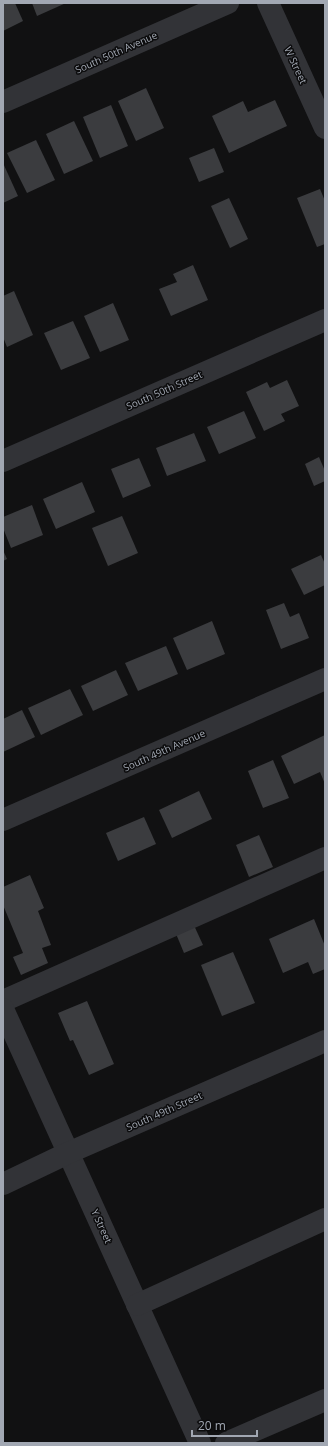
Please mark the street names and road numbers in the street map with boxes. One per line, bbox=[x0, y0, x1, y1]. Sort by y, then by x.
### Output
street label: South 50th Avenue bbox=[73, 27, 160, 76]
street label: W Street bbox=[281, 44, 311, 86]
street label: South 50th Street bbox=[124, 367, 205, 413]
street label: South 49th Avenue bbox=[121, 725, 208, 774]
street label: South 49th Street bbox=[124, 1088, 205, 1134]
street label: Y Street bbox=[88, 1207, 116, 1246]

